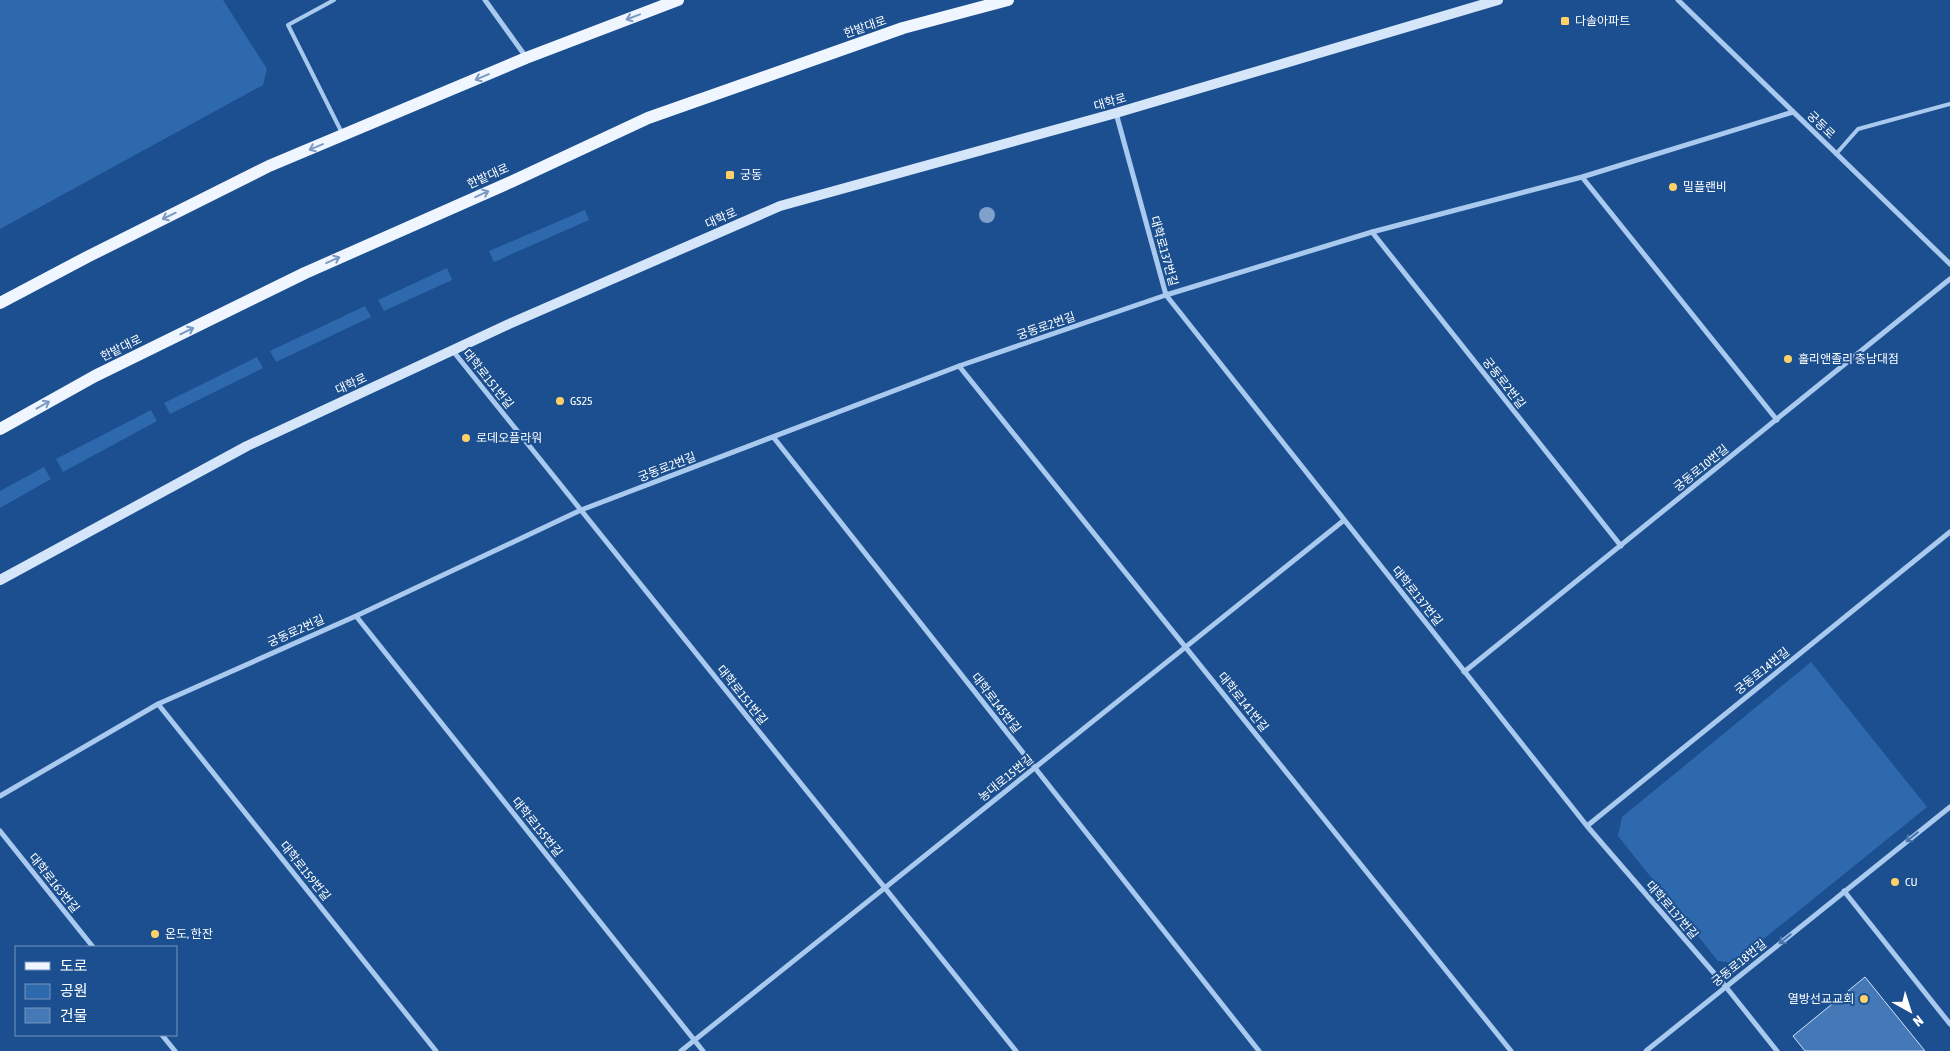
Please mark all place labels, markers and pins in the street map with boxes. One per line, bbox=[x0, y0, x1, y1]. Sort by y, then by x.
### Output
place label: 다솔아파트 bbox=[1575, 14, 1630, 28]
marker: 다솔아파트 bbox=[1559, 15, 1571, 27]
place label: 궁동 bbox=[740, 168, 762, 182]
marker: 궁동 bbox=[724, 169, 736, 181]
place label: 밀플랜비 bbox=[1683, 180, 1727, 194]
marker: 밀플랜비 bbox=[1667, 181, 1679, 193]
place label: 홀리앤졸리 충남대점 bbox=[1798, 352, 1899, 366]
marker: 홀리앤졸리 충남대점 bbox=[1782, 353, 1794, 365]
place label: GS25 bbox=[570, 394, 593, 408]
marker: GS25 bbox=[554, 395, 566, 407]
place label: 로데오플라워 bbox=[476, 431, 542, 445]
marker: 로데오플라워 bbox=[460, 432, 472, 444]
place label: CU bbox=[1905, 875, 1917, 889]
marker: CU bbox=[1889, 876, 1901, 888]
place label: 온도, 한잔 bbox=[165, 927, 213, 941]
marker: 온도, 한잔 bbox=[149, 928, 161, 940]
place label: 열방선교교회 bbox=[1788, 992, 1854, 1006]
marker: 열방선교교회 bbox=[1858, 993, 1870, 1005]

